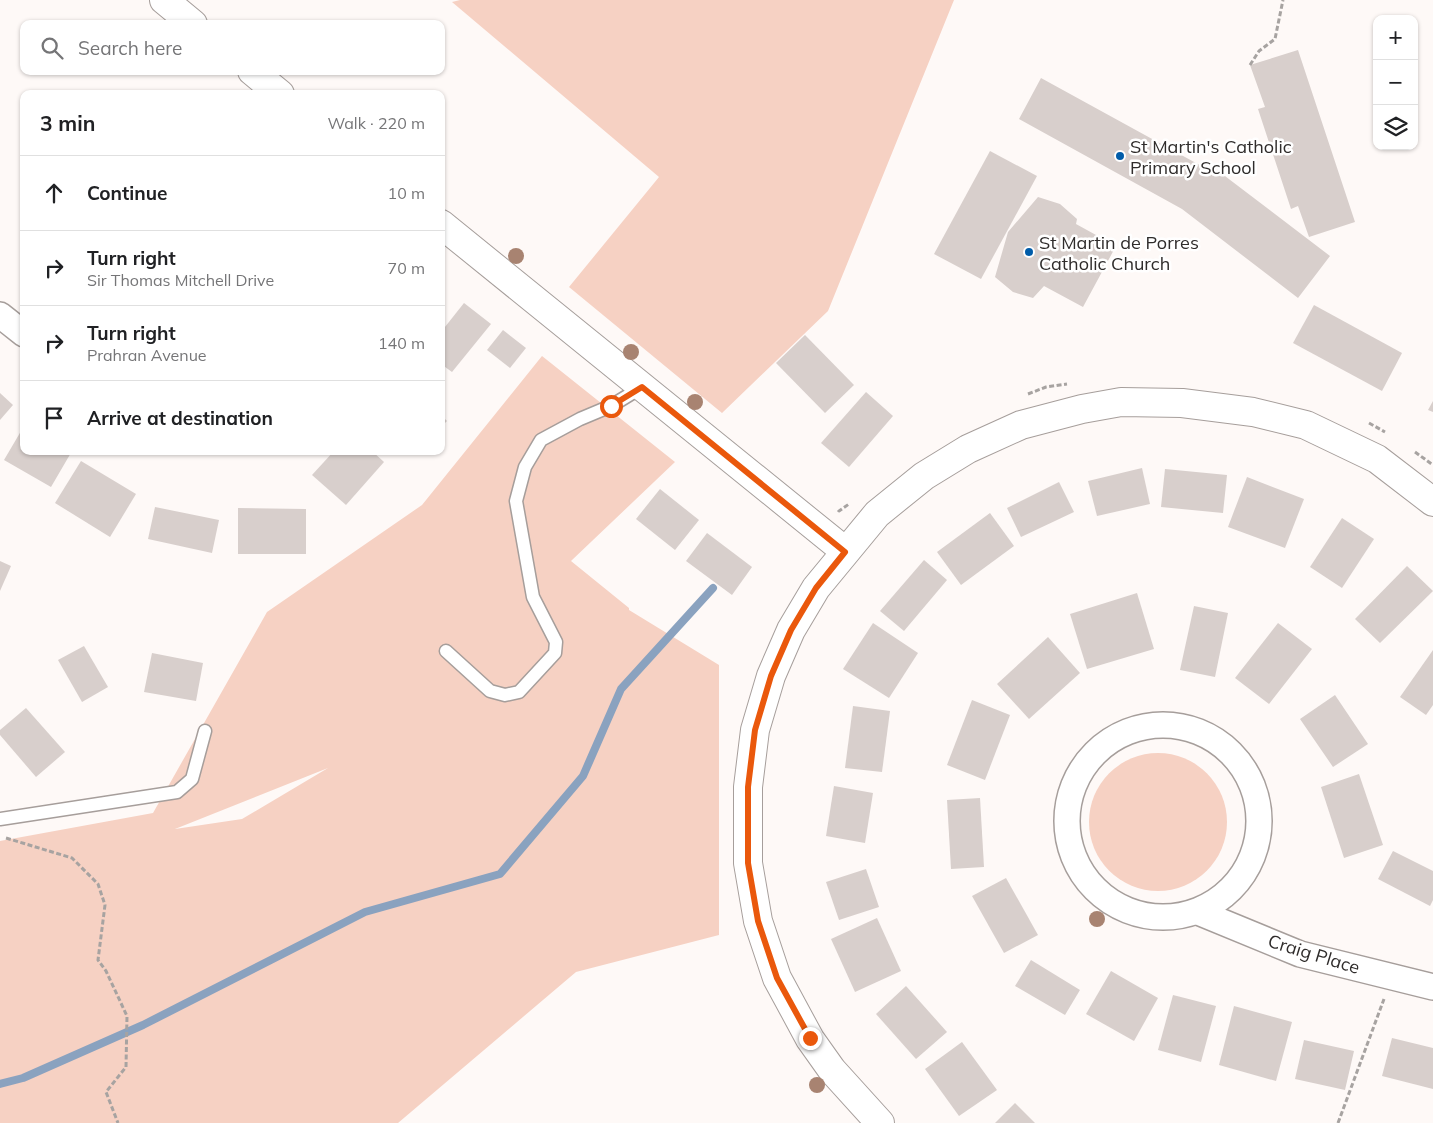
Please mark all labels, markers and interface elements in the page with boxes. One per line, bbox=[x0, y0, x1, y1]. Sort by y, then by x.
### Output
map controls bbox=[1373, 15, 1418, 150]
button: + bbox=[1373, 15, 1418, 60]
search box bbox=[20, 20, 445, 75]
icon: search bbox=[38, 34, 66, 62]
text: Search here bbox=[78, 36, 182, 60]
button: − bbox=[1373, 60, 1418, 105]
button: layers bbox=[1373, 105, 1418, 150]
text: 3 min bbox=[40, 110, 95, 136]
text: Walk · 220 m bbox=[327, 113, 425, 133]
place label: St Martin's Catholic Primary School bbox=[1130, 135, 1292, 179]
marker: St Martin's Catholic Primary School bbox=[1114, 150, 1126, 162]
icon: ahead bbox=[40, 179, 68, 207]
text: Continue bbox=[87, 181, 167, 205]
text: 10 m bbox=[388, 183, 425, 203]
place label: St Martin de Porres Catholic Church bbox=[1039, 231, 1199, 275]
text: Turn right bbox=[87, 246, 176, 270]
marker: St Martin de Porres Catholic Church bbox=[1023, 246, 1035, 258]
icon: right bbox=[40, 254, 68, 282]
text: 70 m bbox=[388, 258, 425, 278]
text: Sir Thomas Mitchell Drive bbox=[87, 270, 274, 290]
text: Turn right bbox=[87, 321, 176, 345]
icon: right bbox=[40, 329, 68, 357]
text: 140 m bbox=[378, 333, 425, 353]
text: Prahran Avenue bbox=[87, 345, 207, 365]
route start bbox=[600, 395, 623, 418]
icon: arrive bbox=[40, 404, 68, 432]
text: Arrive at destination bbox=[87, 406, 273, 430]
street label: Craig Place bbox=[1265, 929, 1363, 979]
route end bbox=[799, 1027, 822, 1050]

